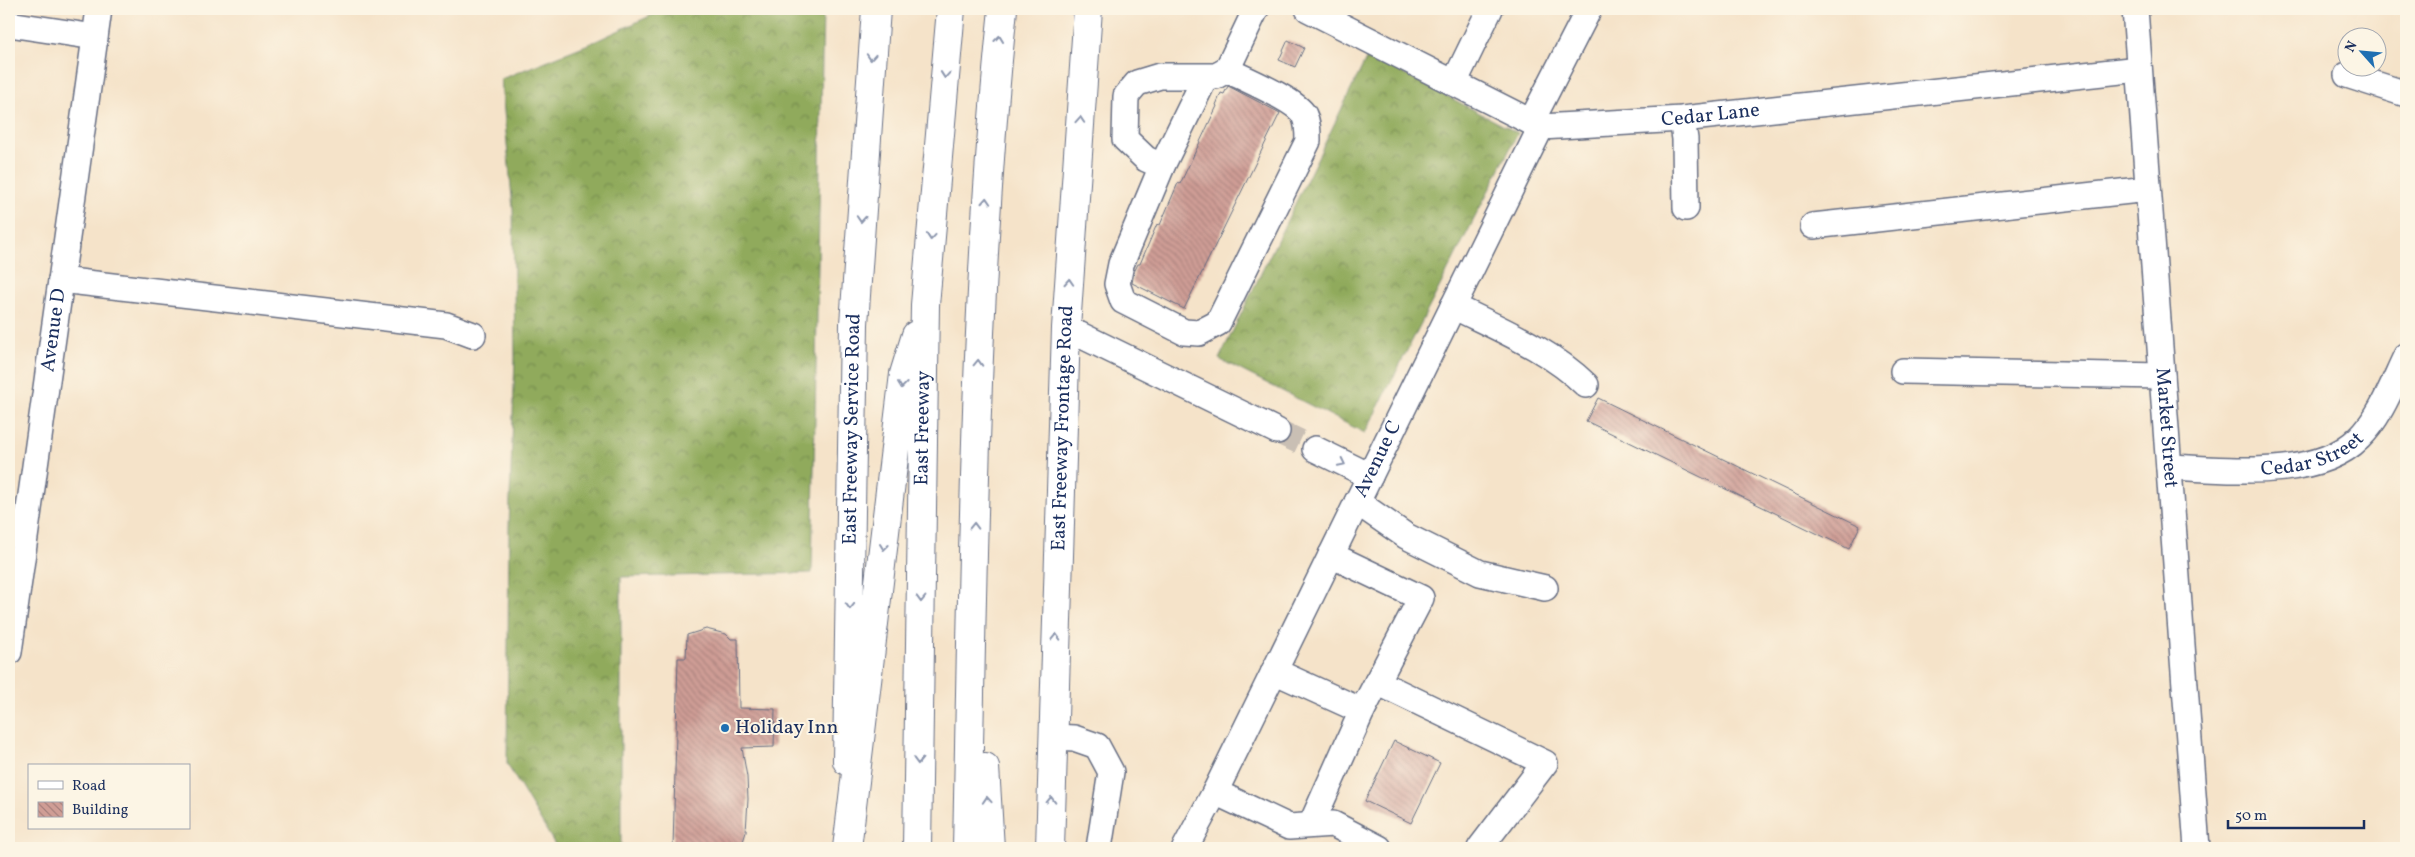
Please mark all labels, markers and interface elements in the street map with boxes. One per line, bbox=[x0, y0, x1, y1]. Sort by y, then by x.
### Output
north arrow bbox=[2338, 28, 2388, 78]
one-way arrow bbox=[994, 35, 1005, 43]
text: N bbox=[2341, 38, 2363, 56]
one-way arrow bbox=[866, 54, 877, 62]
one-way arrow bbox=[940, 71, 951, 79]
street label: Cedar Lane bbox=[1660, 97, 1761, 134]
one-way arrow bbox=[1074, 116, 1085, 124]
one-way arrow bbox=[980, 197, 991, 205]
one-way arrow bbox=[855, 216, 866, 224]
one-way arrow bbox=[926, 233, 937, 241]
one-way arrow bbox=[1063, 278, 1074, 286]
street label: Avenue D bbox=[34, 287, 74, 374]
street label: East Freeway Frontage Road bbox=[1045, 304, 1082, 552]
street label: East Freeway Service Road bbox=[836, 312, 869, 545]
one-way arrow bbox=[973, 359, 984, 367]
street label: Market Street bbox=[2148, 367, 2184, 489]
street label: East Freeway bbox=[908, 370, 938, 486]
one-way arrow bbox=[897, 382, 908, 390]
street label: Avenue C bbox=[1347, 416, 1409, 503]
street label: Cedar Street bbox=[2260, 426, 2371, 484]
one-way arrow bbox=[1337, 456, 1346, 466]
one-way arrow bbox=[969, 521, 979, 529]
one-way arrow bbox=[879, 543, 890, 551]
one-way arrow bbox=[916, 595, 926, 603]
one-way arrow bbox=[845, 603, 856, 611]
one-way arrow bbox=[1051, 633, 1062, 641]
place label: Holiday Inn bbox=[735, 714, 838, 742]
marker: Holiday Inn bbox=[719, 722, 731, 734]
one-way arrow bbox=[913, 758, 923, 765]
legend bbox=[28, 764, 190, 830]
text: Road bbox=[72, 776, 106, 797]
one-way arrow bbox=[982, 795, 993, 803]
one-way arrow bbox=[1046, 795, 1057, 803]
scale bar bbox=[2228, 797, 2364, 829]
text: Building bbox=[72, 800, 129, 821]
text: 50 m bbox=[2235, 806, 2267, 827]

